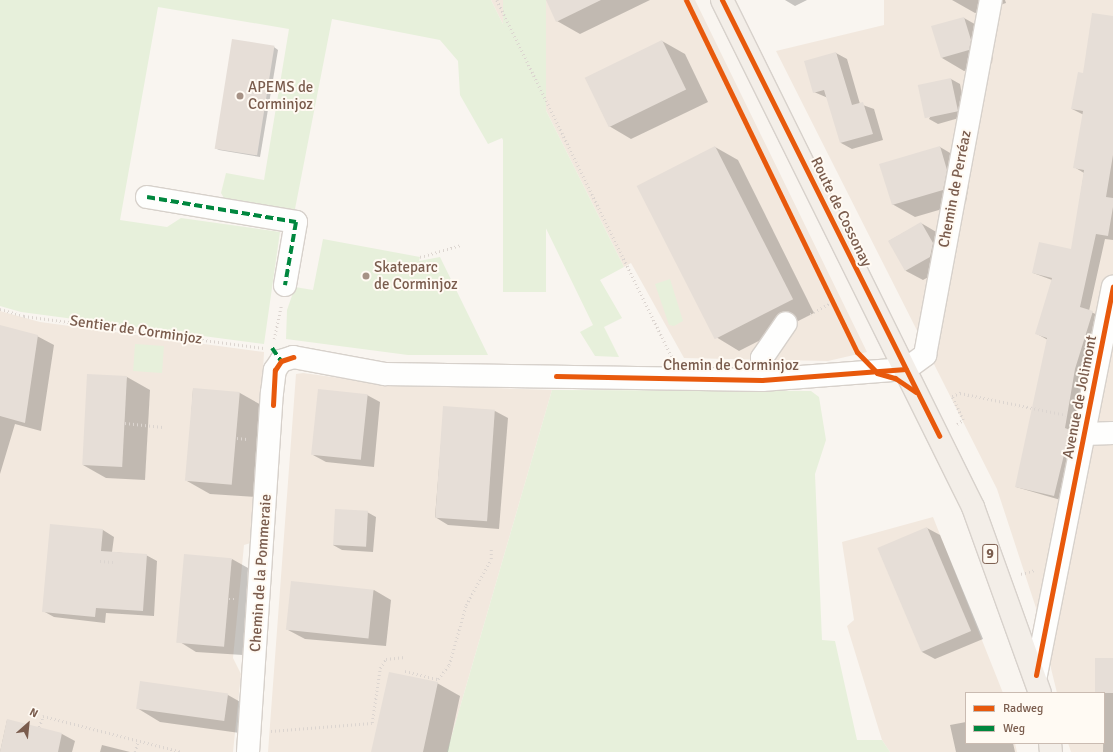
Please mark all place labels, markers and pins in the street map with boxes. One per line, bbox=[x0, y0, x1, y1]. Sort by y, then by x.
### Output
place label: APEMS de Corminjoz bbox=[248, 78, 313, 113]
marker: APEMS de Corminjoz bbox=[235, 91, 245, 101]
place label: Skateparc de Corminjoz bbox=[374, 258, 458, 293]
marker: Skateparc de Corminjoz bbox=[361, 271, 371, 281]

